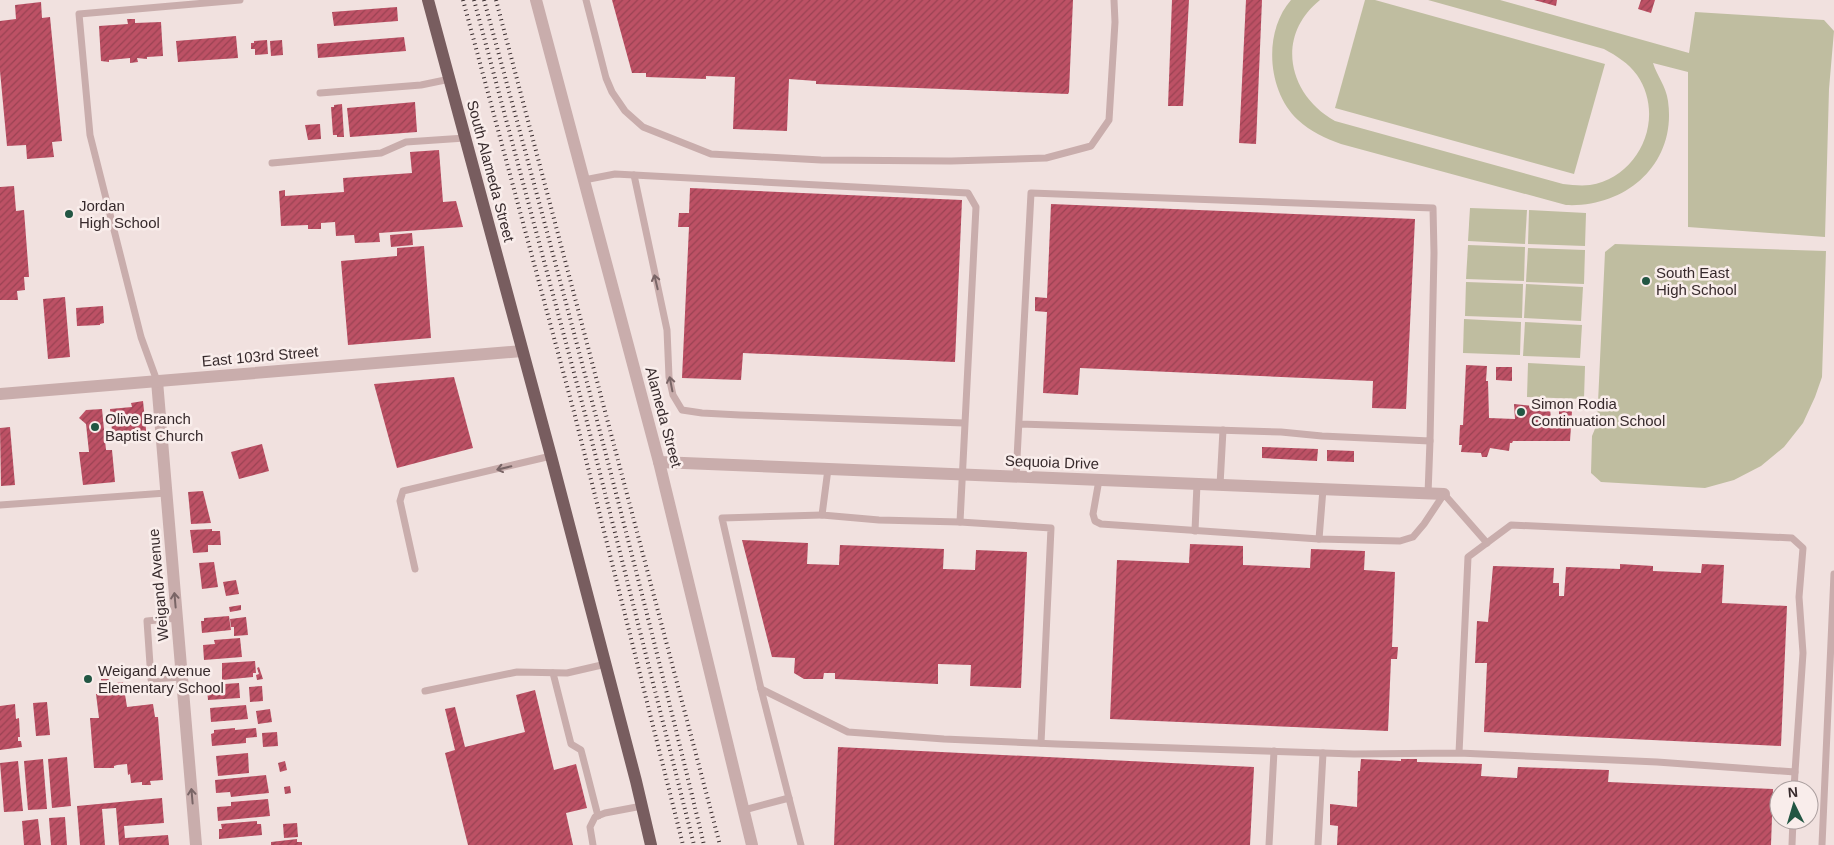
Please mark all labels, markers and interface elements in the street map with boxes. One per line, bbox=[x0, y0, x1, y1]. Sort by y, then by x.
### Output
street label: South Alameda Street bbox=[464, 98, 518, 244]
place label: Jordan High School bbox=[79, 197, 160, 231]
marker: Jordan High School bbox=[63, 208, 75, 220]
place label: South East High School bbox=[1656, 264, 1737, 298]
one-way arrow bbox=[651, 275, 660, 291]
marker: South East High School bbox=[1640, 275, 1652, 287]
street label: East 103rd Street bbox=[201, 342, 320, 370]
street label: Alameda Street bbox=[642, 365, 686, 470]
one-way arrow bbox=[665, 376, 675, 392]
place label: Simon Rodia Continuation School bbox=[1531, 395, 1665, 429]
marker: Simon Rodia Continuation School bbox=[1515, 406, 1527, 418]
place label: Olive Branch Baptist Church bbox=[105, 410, 203, 444]
marker: Olive Branch Baptist Church bbox=[89, 421, 101, 433]
street label: Sequoia Drive bbox=[1005, 452, 1099, 472]
one-way arrow bbox=[496, 464, 512, 473]
street label: Weigand Avenue bbox=[145, 528, 171, 642]
one-way arrow bbox=[170, 592, 180, 608]
place label: Weigand Avenue Elementary School bbox=[98, 662, 224, 696]
marker: Weigand Avenue Elementary School bbox=[82, 673, 94, 685]
north arrow bbox=[1769, 780, 1819, 830]
text: N bbox=[1787, 784, 1799, 800]
one-way arrow bbox=[187, 789, 196, 805]

